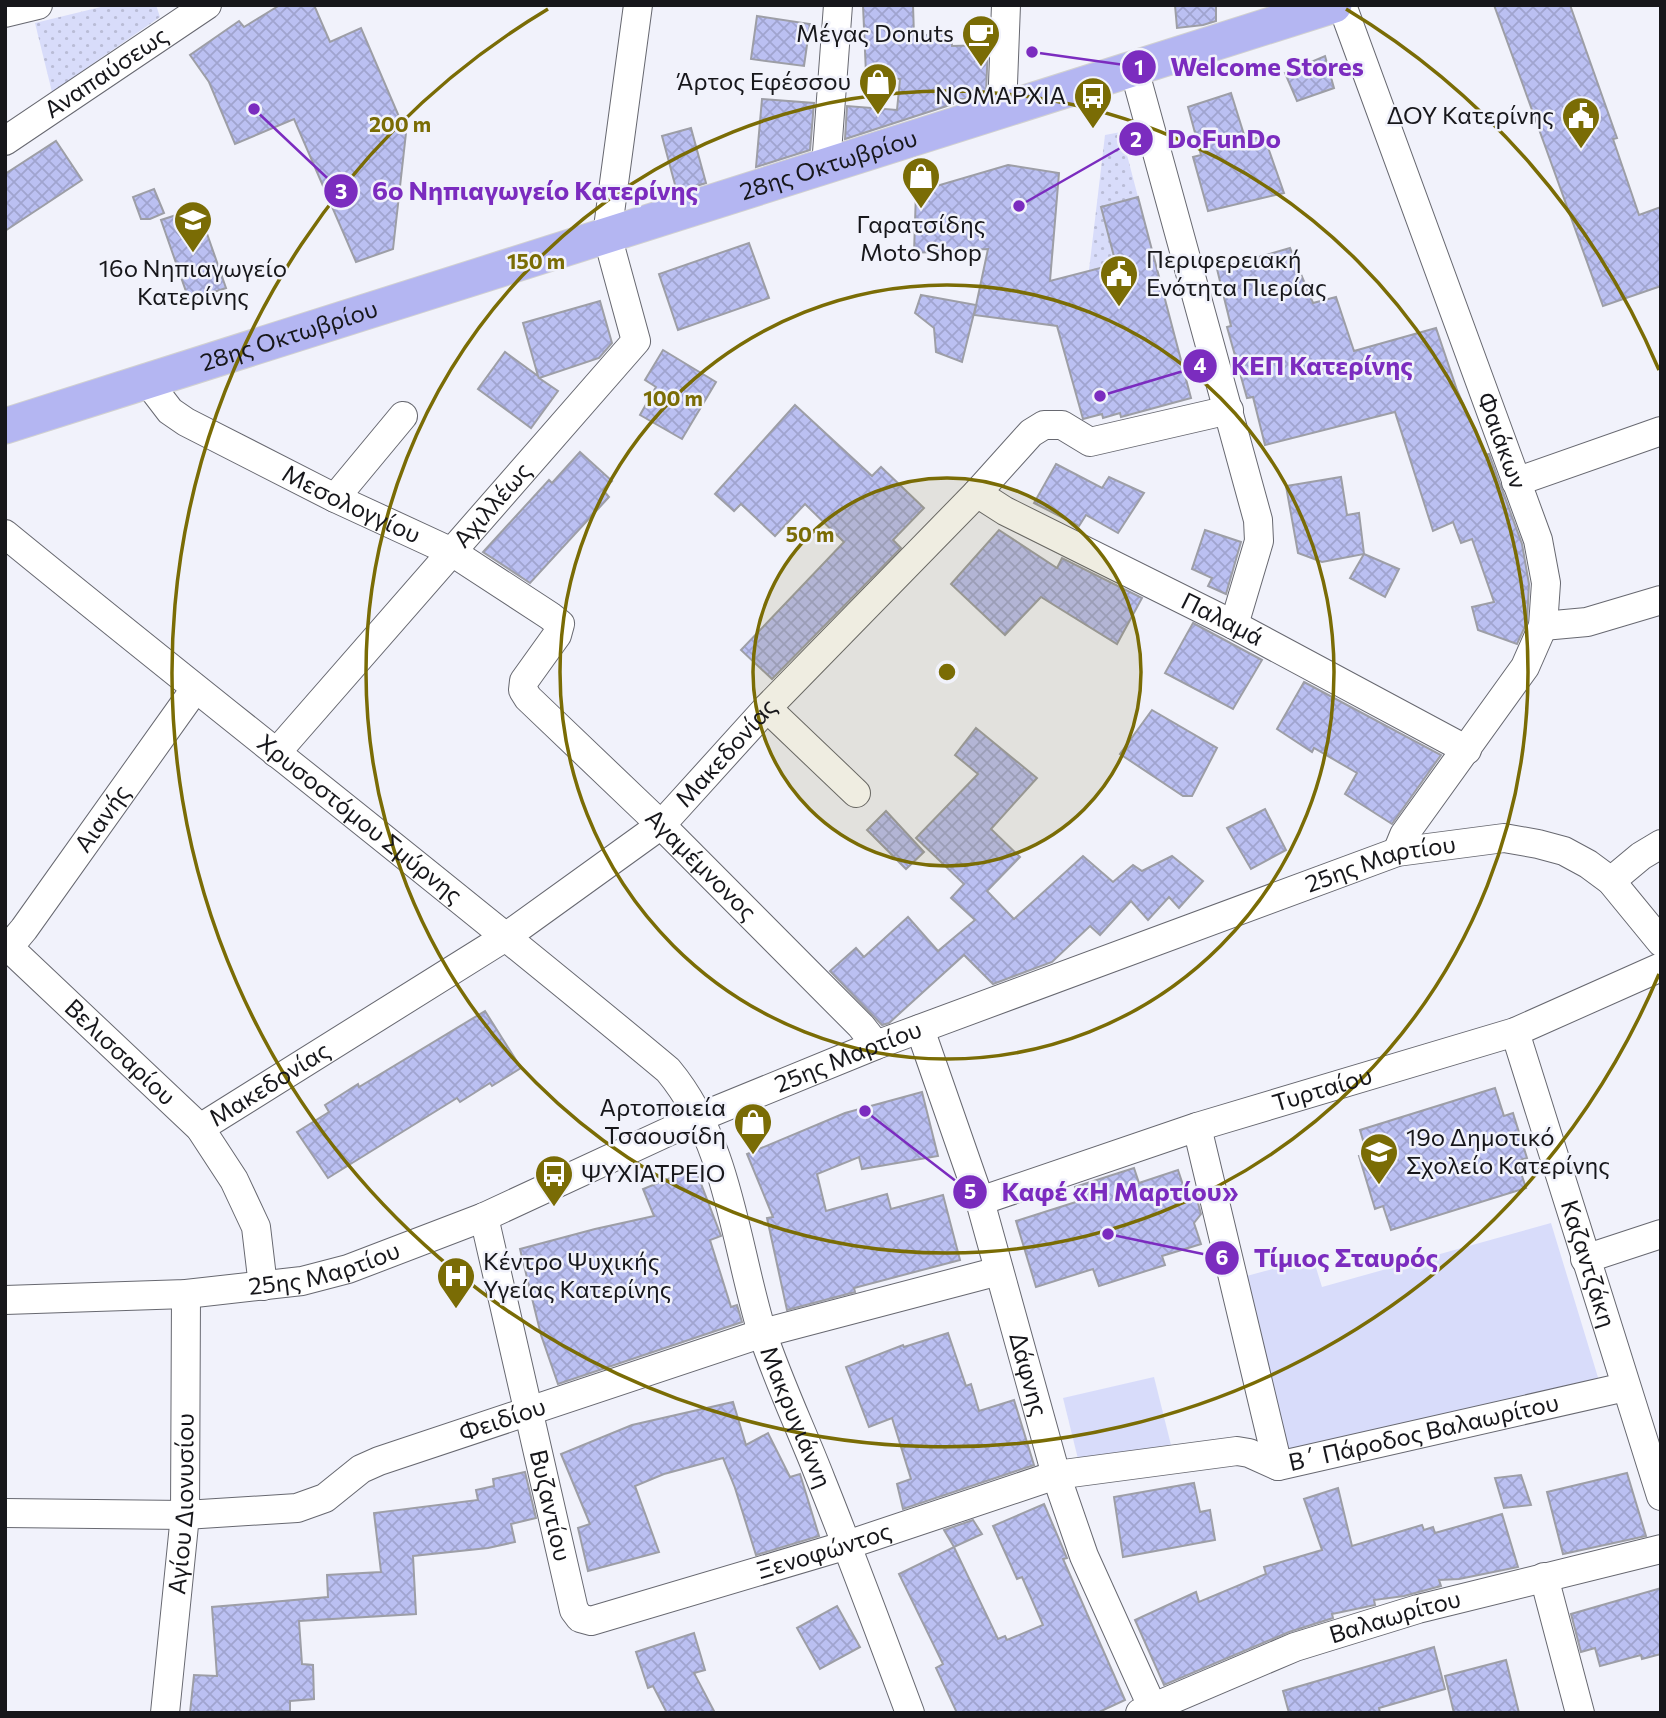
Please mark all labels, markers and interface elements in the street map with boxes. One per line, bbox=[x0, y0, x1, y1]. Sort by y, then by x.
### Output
cafe icon: Μέγας Donuts bbox=[960, 13, 1002, 68]
place label: Μέγας Donuts bbox=[796, 18, 954, 47]
street label: Αναπαύσεως bbox=[38, 20, 173, 123]
callout: Welcome Stores bbox=[1121, 44, 1378, 91]
text: Welcome Stores bbox=[1170, 50, 1364, 81]
text: 1 bbox=[1134, 54, 1144, 79]
shop icon: Άρτος Εφέσσου bbox=[857, 61, 899, 116]
place label: Άρτος Εφέσσου bbox=[676, 66, 851, 95]
bus stop icon: ΝΟΜΑΡΧΙΑ bbox=[1072, 75, 1114, 130]
place label: ΝΟΜΑΡΧΙΑ bbox=[935, 80, 1066, 109]
public building icon: ΔΟΥ Κατερίνης bbox=[1560, 95, 1602, 150]
place label: ΔΟΥ Κατερίνης bbox=[1386, 100, 1554, 129]
text: 200 m bbox=[369, 111, 431, 136]
callout: DoFunDo bbox=[1118, 116, 1295, 163]
street label: 28ης Οκτωβρίου bbox=[736, 122, 920, 205]
text: DoFunDo bbox=[1167, 122, 1281, 153]
text: 2 bbox=[1130, 126, 1142, 151]
shop icon: Γαρατσίδης Moto Shop bbox=[900, 155, 942, 210]
callout: 6ο Νηπιαγωγείο Κατερίνης bbox=[323, 168, 712, 215]
text: 6ο Νηπιαγωγείο Κατερίνης bbox=[372, 174, 698, 205]
text: 3 bbox=[335, 178, 347, 203]
school or university icon: 16ο Νηπιαγωγείο Κατερίνης bbox=[172, 199, 214, 254]
place label: Γαρατσίδης Moto Shop bbox=[856, 209, 986, 266]
place label: Περιφερειακή Ενότητα Πιερίας bbox=[1146, 244, 1327, 301]
text: 150 m bbox=[507, 248, 565, 273]
place label: 16ο Νηπιαγωγείο Κατερίνης bbox=[99, 253, 287, 310]
public building icon: Περιφερειακή Ενότητα Πιερίας bbox=[1098, 253, 1140, 308]
street label: 28ης Οκτωβρίου bbox=[196, 293, 381, 376]
callout: ΚΕΠ Κατερίνης bbox=[1182, 343, 1427, 390]
text: ΚΕΠ Κατερίνης bbox=[1231, 349, 1413, 380]
text: 4 bbox=[1194, 352, 1207, 377]
text: 100 m bbox=[643, 385, 703, 410]
street label: Φαιάκων bbox=[1472, 388, 1534, 492]
street label: Αχιλλέως bbox=[446, 456, 536, 553]
street label: Μεσολογγίου bbox=[278, 458, 426, 548]
text: 50 m bbox=[786, 521, 834, 546]
street label: Παλαμά bbox=[1177, 585, 1269, 651]
centre of rings bbox=[935, 660, 959, 684]
street label: Μακεδονίας bbox=[668, 691, 782, 812]
street label: Χρυσοστόμου Σμύρνης bbox=[252, 727, 469, 909]
street label: Αιανής bbox=[68, 778, 135, 857]
street label: Αγαμέμνονος bbox=[640, 802, 763, 926]
street label: 25ης Μαρτίου bbox=[1301, 828, 1457, 898]
street label: Βελισσαρίου bbox=[60, 992, 182, 1110]
street label: 25ης Μαρτίου bbox=[770, 1013, 925, 1098]
street label: Μακεδονίας bbox=[203, 1035, 334, 1132]
street label: Τυρταίου bbox=[1269, 1060, 1375, 1117]
place label: Αρτοποιεία Τσαουσίδη bbox=[600, 1092, 726, 1149]
shop icon: Αρτοποιεία Τσαουσίδη bbox=[732, 1101, 774, 1156]
place label: 19ο Δημοτικό Σχολείο Κατερίνης bbox=[1406, 1122, 1610, 1179]
school or university icon: 19ο Δημοτικό Σχολείο Κατερίνης bbox=[1358, 1131, 1400, 1186]
bus stop icon: ΨΥΧΙΑΤΡΕΙΟ bbox=[533, 1153, 575, 1208]
place label: ΨΥΧΙΑΤΡΕΙΟ bbox=[581, 1158, 725, 1187]
callout: Καφέ «Η Μαρτίου» bbox=[953, 1168, 1253, 1215]
text: Καφέ «Η Μαρτίου» bbox=[1002, 1175, 1239, 1206]
text: 5 bbox=[964, 1178, 976, 1203]
street label: Καζαντζάκη bbox=[1556, 1196, 1623, 1331]
callout: Τίμιος Σταυρός bbox=[1205, 1234, 1452, 1281]
street label: 25ης Μαρτίου bbox=[247, 1235, 404, 1300]
text: Τίμιος Σταυρός bbox=[1254, 1241, 1438, 1272]
text: 6 bbox=[1216, 1244, 1229, 1269]
place label: Κέντρο Ψυχικής Υγείας Κατερίνης bbox=[483, 1246, 672, 1303]
hospital icon: Κέντρο Ψυχικής Υγείας Κατερίνης bbox=[435, 1255, 477, 1310]
street label: Δάφνης bbox=[1004, 1329, 1055, 1419]
street label: Μακρυγιάννη bbox=[755, 1342, 839, 1492]
street label: Β΄ Πάροδος Βαλαωρίτου bbox=[1285, 1387, 1561, 1476]
street label: Φειδίου bbox=[455, 1391, 549, 1446]
street label: Αγίου Διονυσίου bbox=[161, 1413, 198, 1596]
street label: Βυζαντίου bbox=[525, 1447, 578, 1564]
street label: Ξενοφώντος bbox=[753, 1515, 895, 1584]
street label: Βαλαωρίτου bbox=[1325, 1583, 1463, 1649]

